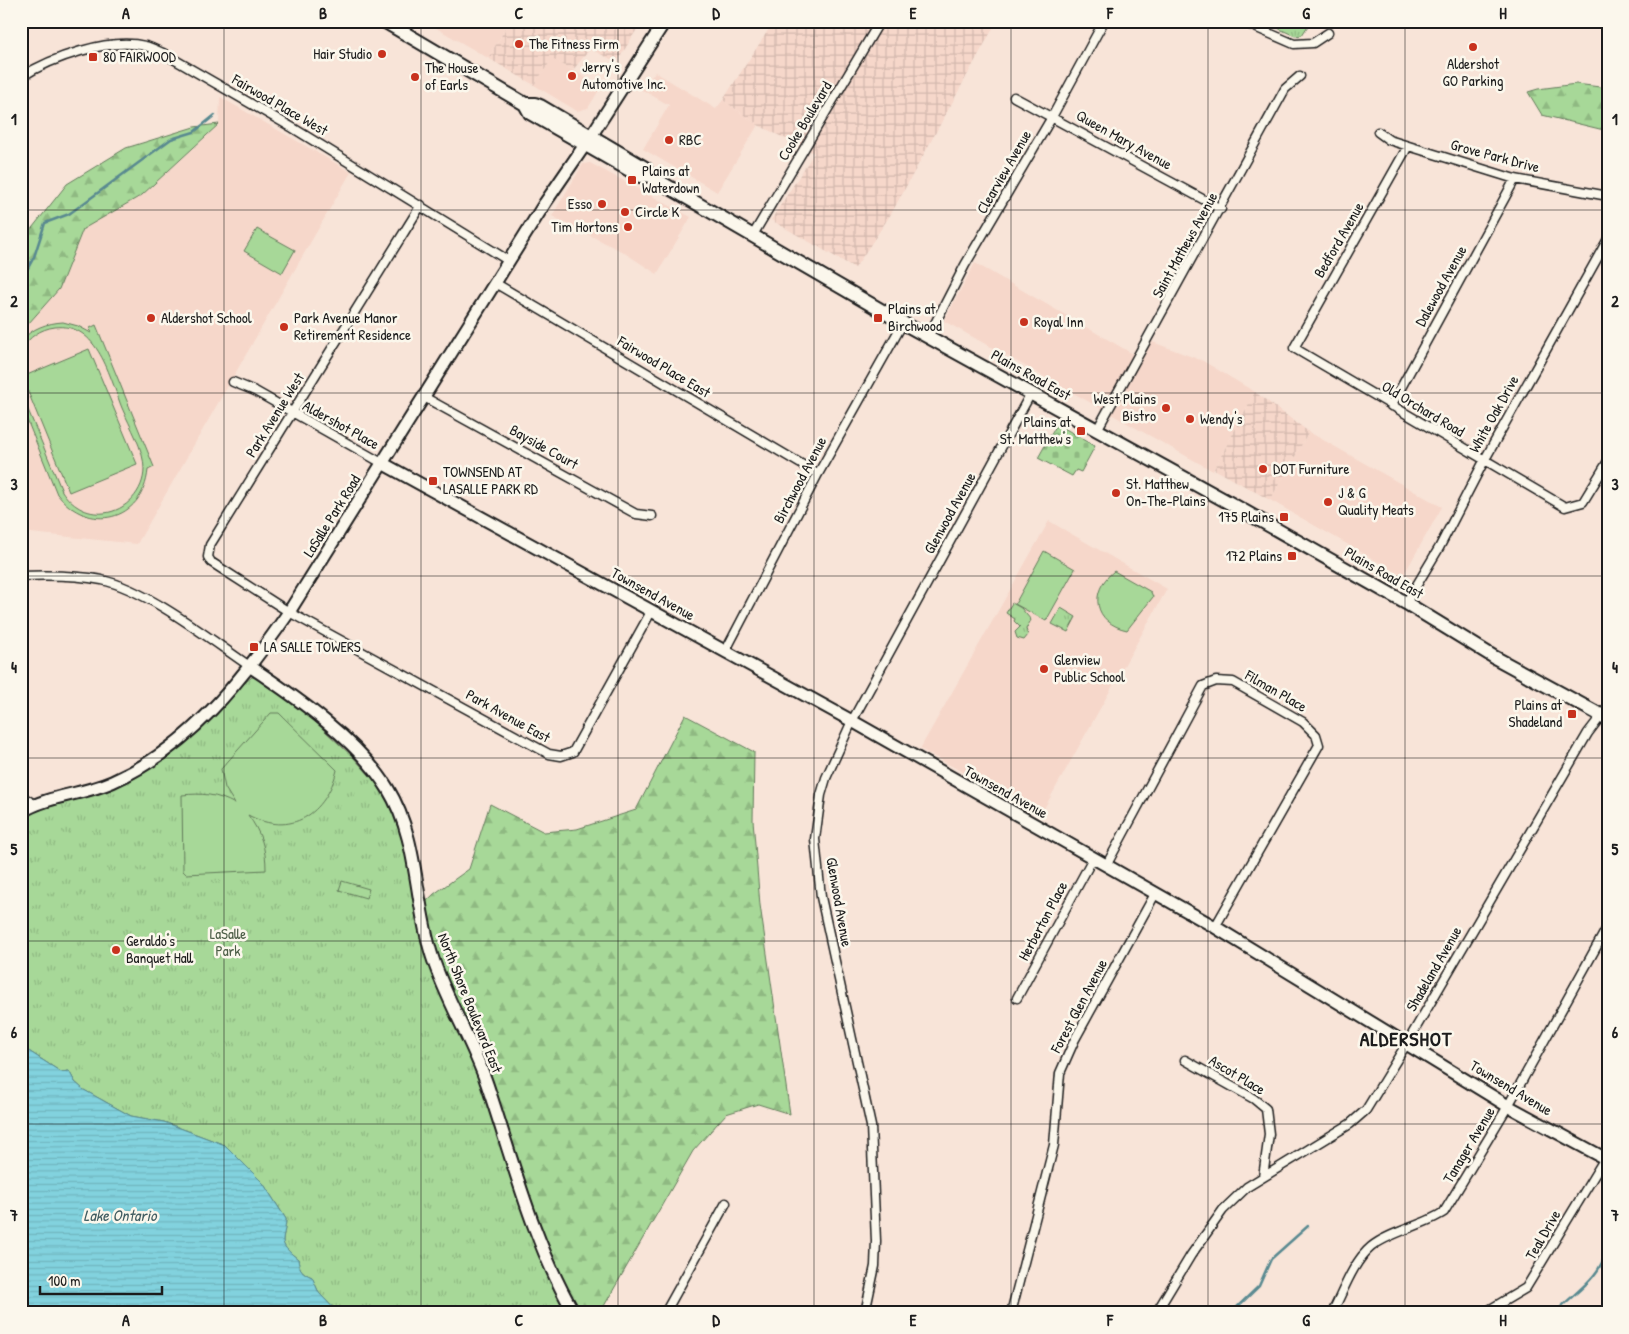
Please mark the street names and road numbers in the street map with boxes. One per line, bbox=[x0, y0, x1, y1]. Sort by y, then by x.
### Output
street label: Fairwood Place West bbox=[228, 68, 333, 141]
street label: Cooke Boulevard bbox=[773, 77, 837, 164]
street label: Queen Mary Avenue bbox=[1073, 105, 1176, 175]
street label: Clearview Avenue bbox=[971, 126, 1036, 218]
street label: Grove Park Drive bbox=[1448, 134, 1542, 177]
street label: Saint Mathews Avenue bbox=[1147, 188, 1222, 301]
street label: Bedford Avenue bbox=[1308, 198, 1369, 281]
street label: Dalewood Avenue bbox=[1410, 242, 1471, 330]
street label: Fairwood Place East bbox=[613, 330, 715, 403]
street label: Plains Road East bbox=[988, 344, 1076, 405]
street label: Park Avenue West bbox=[240, 368, 309, 461]
street label: White Oak Drive bbox=[1464, 371, 1524, 456]
street label: Old Orchard Road bbox=[1378, 376, 1469, 442]
street label: Aldershot Place bbox=[299, 395, 383, 454]
street label: Bayside Court bbox=[506, 419, 583, 474]
street label: Birchwood Avenue bbox=[768, 433, 831, 527]
street label: Glenwood Avenue bbox=[918, 468, 981, 557]
street label: LaSalle Park Road bbox=[298, 471, 365, 561]
street label: Plains Road East bbox=[1341, 541, 1428, 604]
street label: Townsend Avenue bbox=[608, 562, 699, 625]
street label: Filman Place bbox=[1241, 664, 1311, 717]
street label: Park Avenue East bbox=[462, 684, 555, 748]
street label: Townsend Avenue bbox=[961, 760, 1052, 823]
street label: Glenwood Avenue bbox=[821, 856, 858, 948]
street label: Herberton Place bbox=[1013, 877, 1072, 964]
street label: Shadeland Avenue bbox=[1401, 922, 1466, 1015]
street label: North Shore Boulevard East bbox=[433, 930, 508, 1077]
street label: Forest Glen Avenue bbox=[1045, 955, 1112, 1057]
street label: Ascot Place bbox=[1205, 1049, 1269, 1100]
street label: Townsend Avenue bbox=[1466, 1055, 1556, 1120]
street label: Tanager Avenue bbox=[1438, 1103, 1500, 1187]
street label: Teal Drive bbox=[1520, 1206, 1565, 1264]

